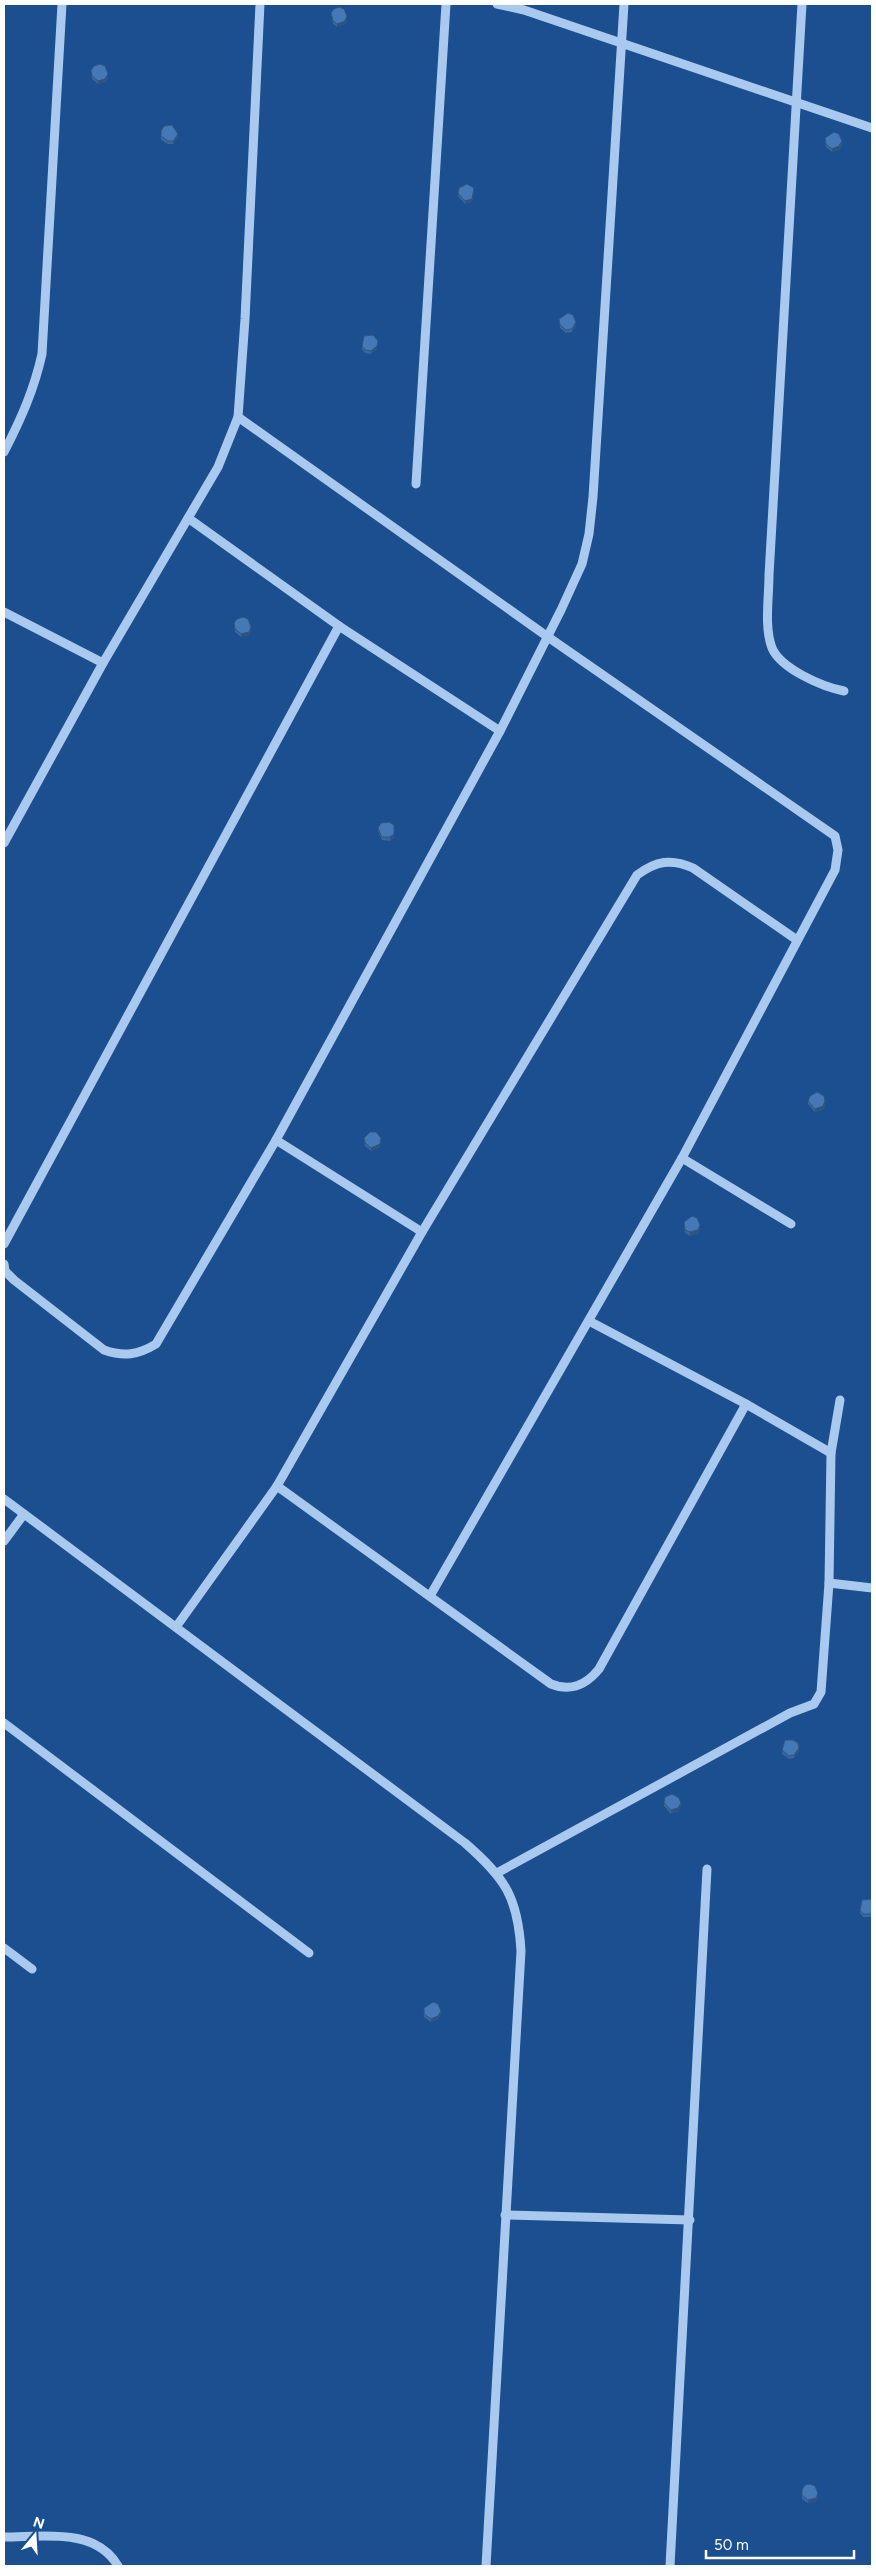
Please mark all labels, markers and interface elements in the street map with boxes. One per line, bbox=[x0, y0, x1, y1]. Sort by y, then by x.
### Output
north arrow bbox=[10, 2510, 60, 2560]
text: N bbox=[31, 2513, 47, 2533]
scale bar bbox=[706, 2528, 854, 2560]
text: 50 m bbox=[714, 2536, 749, 2554]

